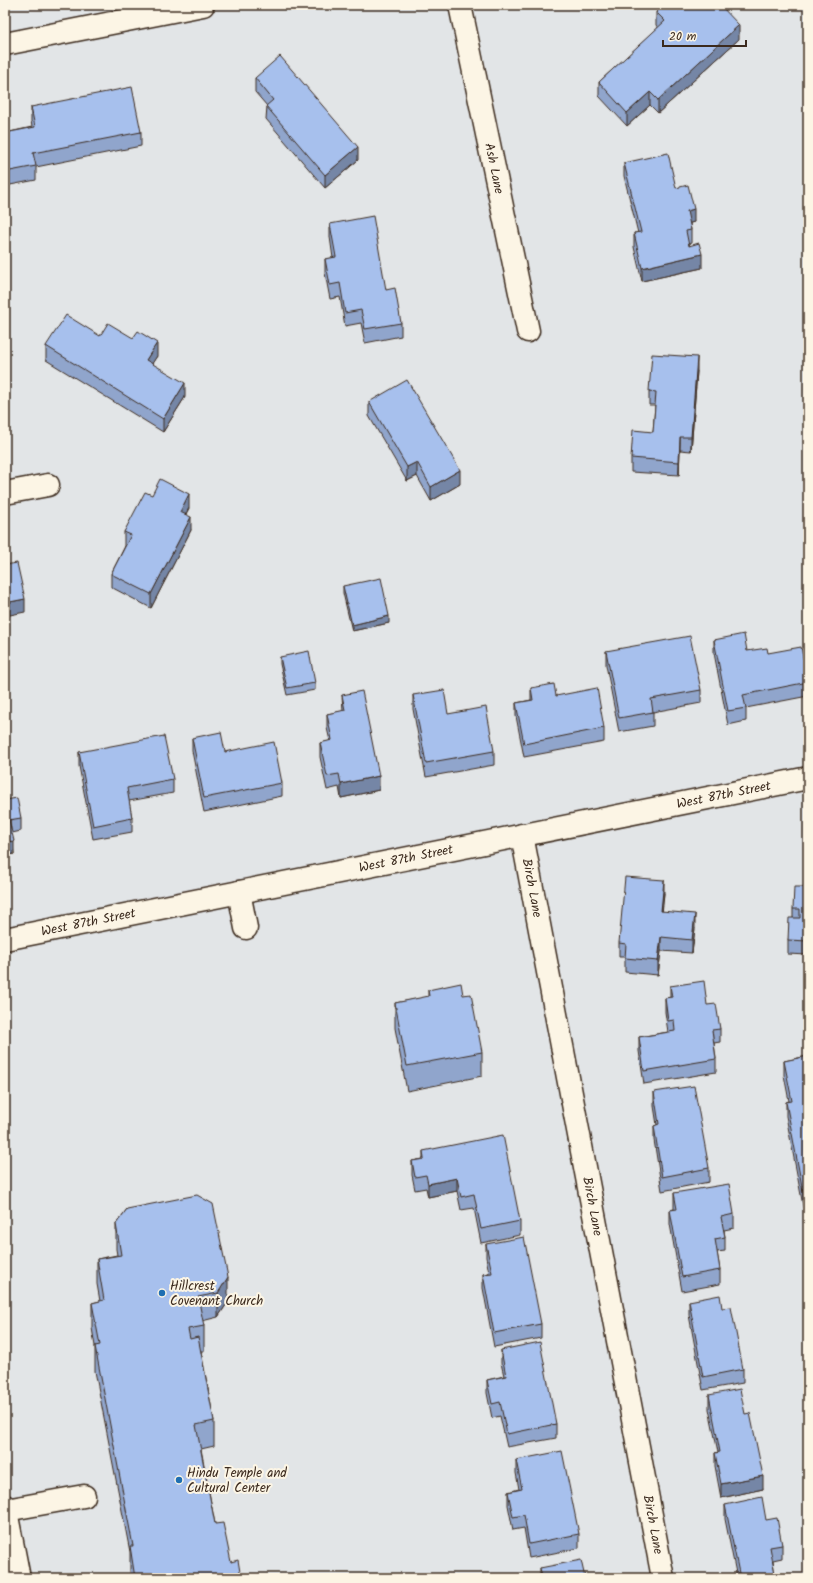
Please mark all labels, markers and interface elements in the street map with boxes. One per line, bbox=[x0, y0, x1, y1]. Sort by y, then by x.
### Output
scale bar bbox=[663, 22, 746, 48]
text: 20 m bbox=[669, 27, 697, 46]
street label: Ash Lane bbox=[479, 141, 510, 196]
street label: West 87th Street bbox=[675, 775, 774, 815]
street label: West 87th Street bbox=[357, 839, 456, 878]
street label: Birch Lane bbox=[516, 857, 548, 919]
street label: West 87th Street bbox=[39, 902, 138, 942]
street label: Birch Lane bbox=[577, 1175, 608, 1238]
place label: Hillcrest Covenant Church bbox=[170, 1276, 263, 1312]
marker: Hillcrest Covenant Church bbox=[157, 1288, 167, 1298]
place label: Hindu Temple and Cultural Center bbox=[187, 1463, 287, 1499]
marker: Hindu Temple and Cultural Center bbox=[174, 1475, 184, 1485]
street label: Birch Lane bbox=[637, 1493, 669, 1556]

